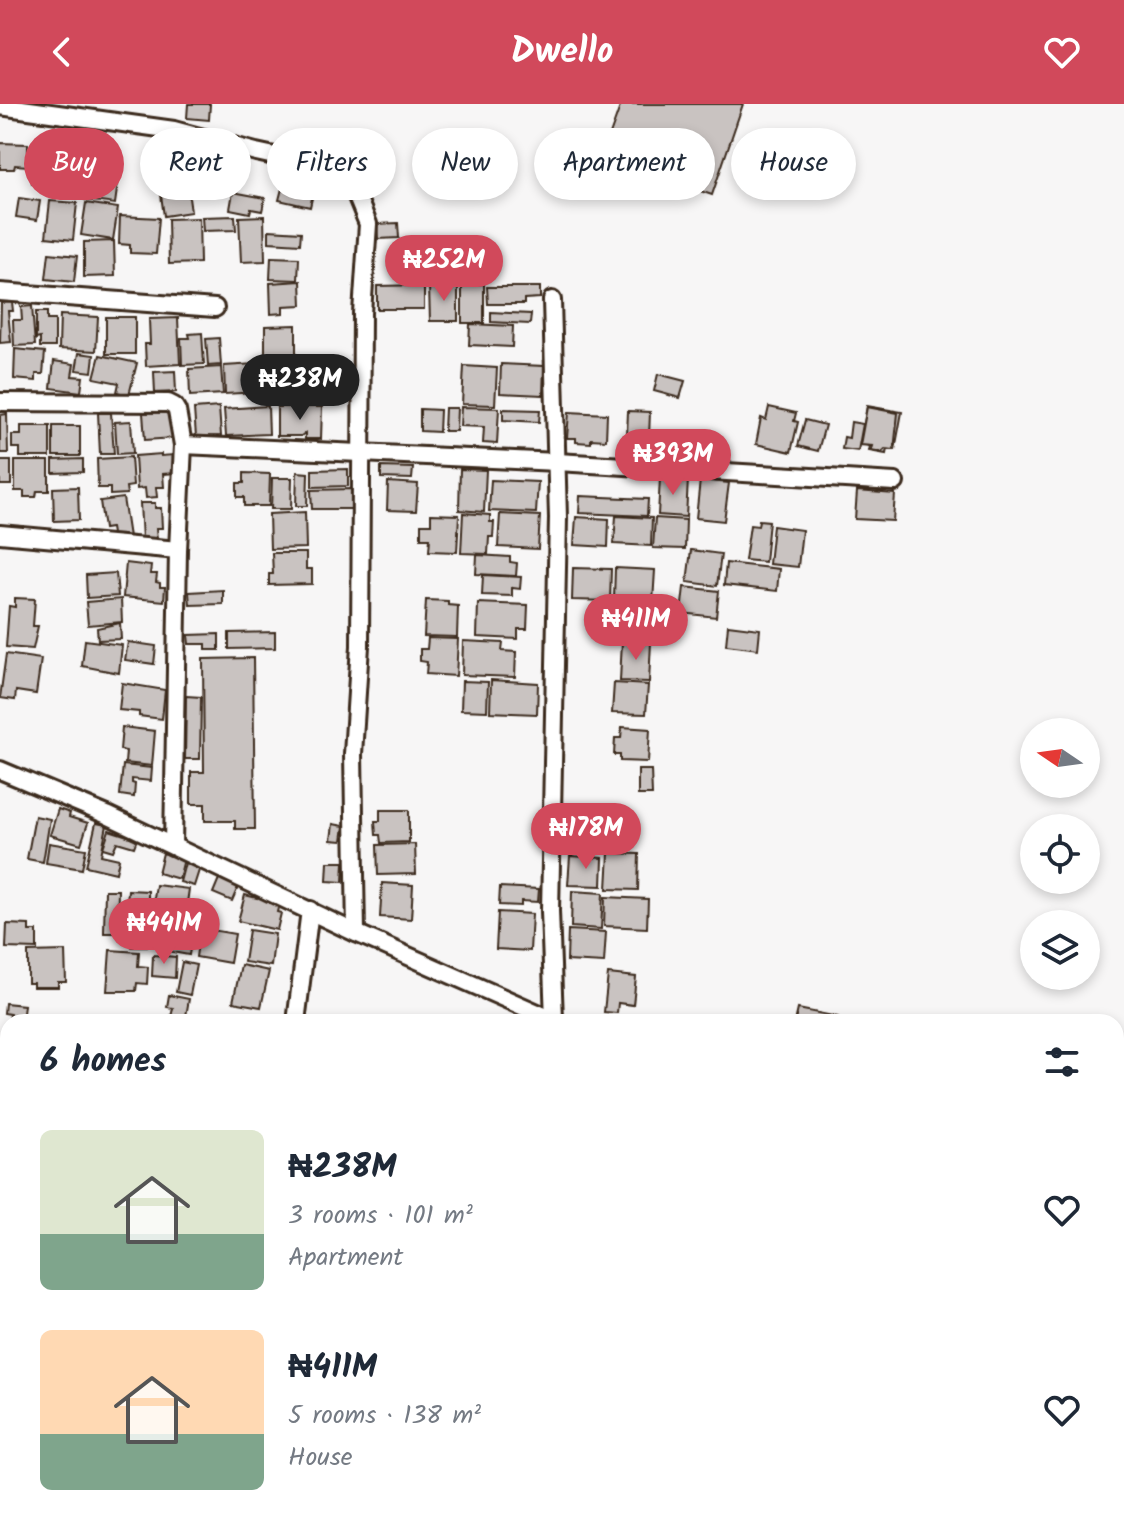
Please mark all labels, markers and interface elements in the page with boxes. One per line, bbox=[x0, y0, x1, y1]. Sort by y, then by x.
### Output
text: Dwello bbox=[511, 24, 613, 81]
icon: back bbox=[40, 30, 84, 74]
icon: heart bbox=[1040, 30, 1084, 74]
chip: Buy bbox=[24, 128, 124, 200]
chip: Rent bbox=[140, 128, 251, 200]
chip: Filters bbox=[267, 128, 396, 200]
chip: New bbox=[412, 128, 518, 200]
chip: Apartment bbox=[534, 128, 715, 200]
chip: House bbox=[731, 128, 856, 200]
pin: ₦252M bbox=[388, 235, 500, 303]
text: ₦252M bbox=[403, 240, 485, 282]
pin: ₦238M bbox=[244, 354, 356, 422]
text: ₦238M bbox=[258, 359, 342, 401]
pin: ₦393M bbox=[617, 429, 729, 497]
text: ₦393M bbox=[633, 434, 713, 476]
pin: ₦411M bbox=[580, 594, 692, 662]
text: ₦411M bbox=[602, 599, 670, 641]
north arrow bbox=[1020, 718, 1100, 798]
map controls bbox=[1020, 718, 1100, 990]
pin: ₦178M bbox=[530, 803, 642, 871]
text: ₦178M bbox=[549, 808, 623, 850]
button: locate bbox=[1020, 814, 1100, 894]
pin: ₦441M bbox=[108, 898, 220, 966]
text: ₦441M bbox=[127, 903, 201, 945]
button: layers bbox=[1020, 910, 1100, 990]
text: 6 homes bbox=[40, 1035, 166, 1089]
icon: filters bbox=[1040, 1040, 1084, 1084]
text: ₦238M bbox=[288, 1141, 397, 1195]
icon: home bbox=[104, 1162, 200, 1258]
icon: heart bbox=[1040, 1188, 1084, 1232]
text: 3 rooms · 101 m² bbox=[288, 1195, 473, 1237]
text: Apartment bbox=[288, 1237, 403, 1279]
text: ₦411M bbox=[288, 1341, 377, 1395]
icon: home bbox=[104, 1362, 200, 1458]
icon: heart bbox=[1040, 1388, 1084, 1432]
text: 5 rooms · 138 m² bbox=[288, 1395, 481, 1437]
text: House bbox=[288, 1437, 352, 1479]

